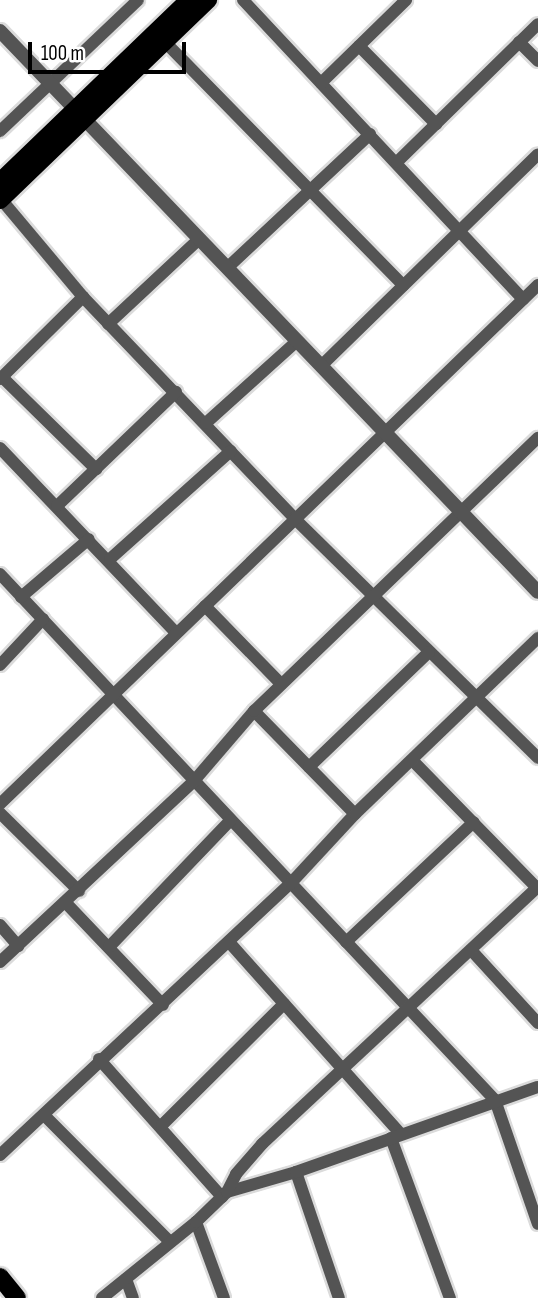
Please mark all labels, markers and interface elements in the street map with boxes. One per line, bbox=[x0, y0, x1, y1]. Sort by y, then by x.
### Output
scale bar bbox=[32, 28, 189, 72]
text: 100 m bbox=[41, 41, 84, 66]

